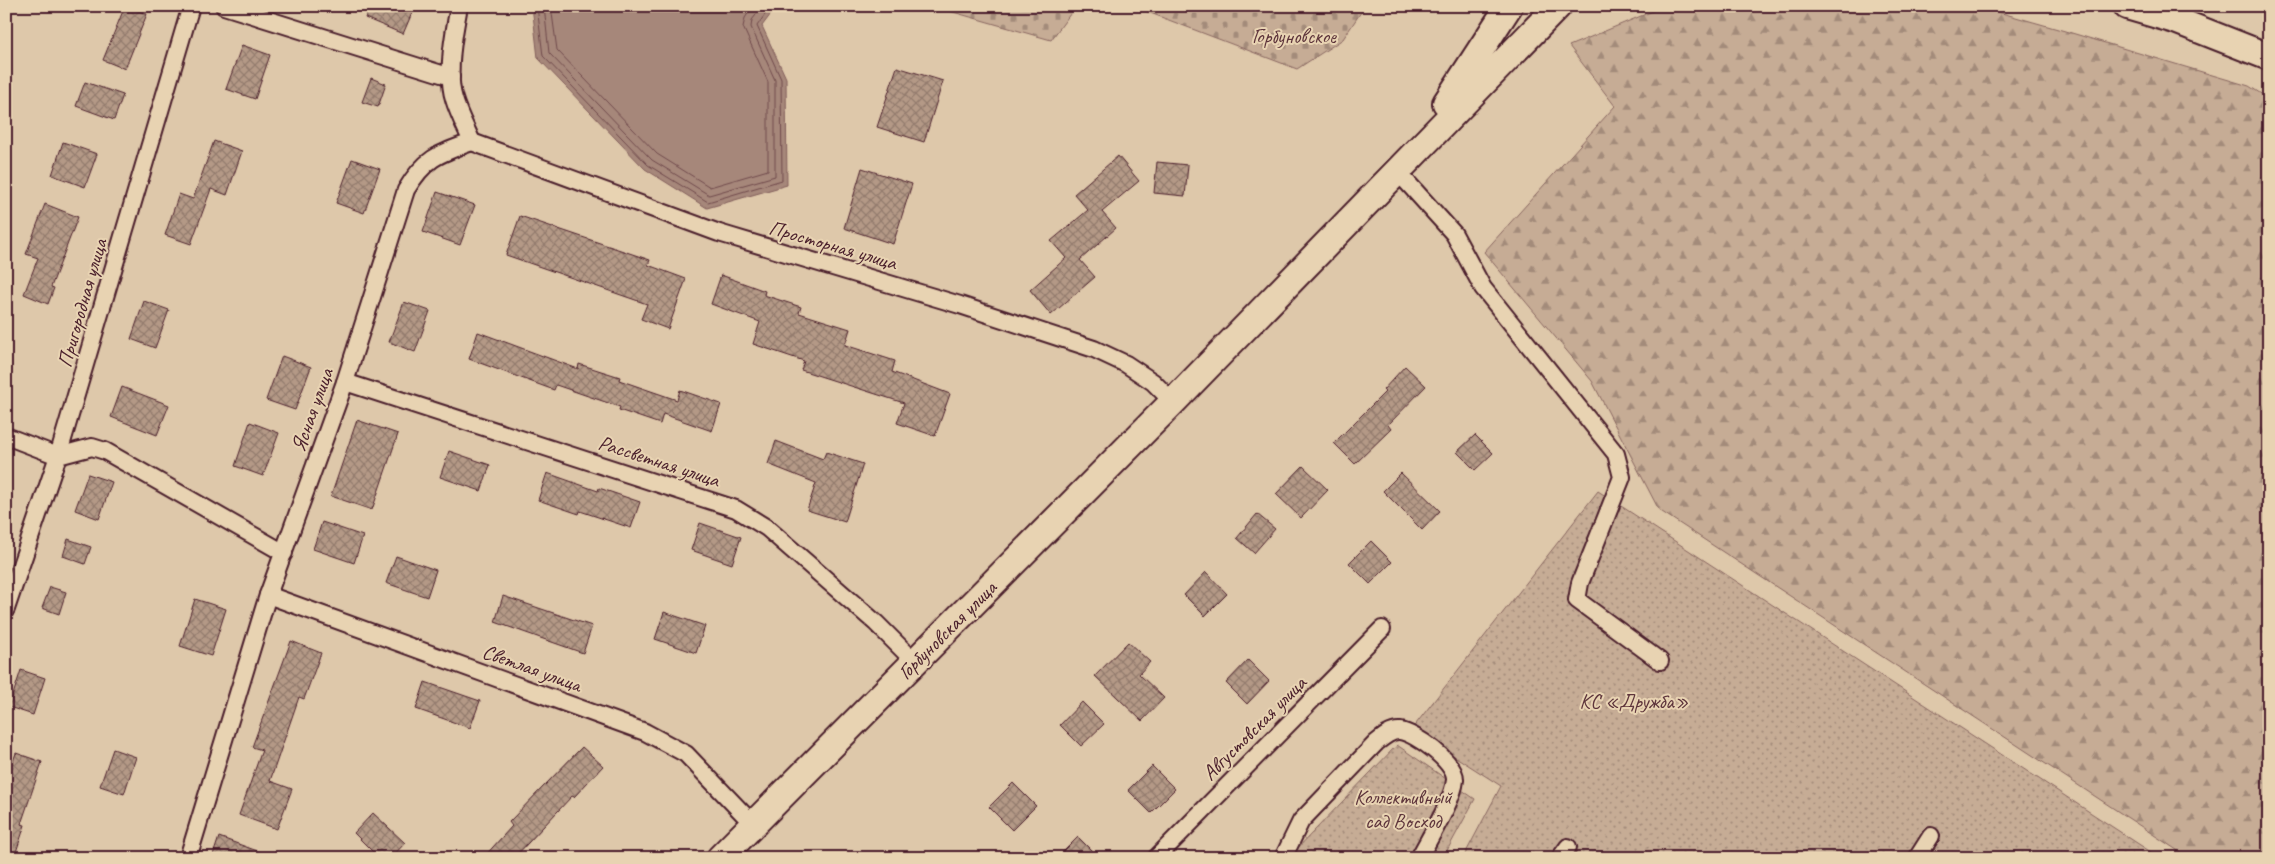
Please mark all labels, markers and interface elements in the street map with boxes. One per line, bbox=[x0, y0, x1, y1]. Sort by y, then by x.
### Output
park label: Горбуновское bbox=[1252, 23, 1337, 49]
street label: Просторная улица bbox=[766, 214, 902, 276]
street label: Пригородная улица bbox=[51, 234, 113, 370]
street label: Ясная улица bbox=[285, 363, 340, 455]
street label: Рассветная улица bbox=[595, 429, 725, 493]
street label: Горбуновская улица bbox=[892, 574, 1003, 685]
street label: Светлая улица bbox=[479, 638, 587, 699]
street label: Августовская улица bbox=[1196, 669, 1313, 786]
park label: КС «Дружба» bbox=[1579, 688, 1689, 714]
park label: Коллективный сад Восход bbox=[1354, 784, 1453, 834]

